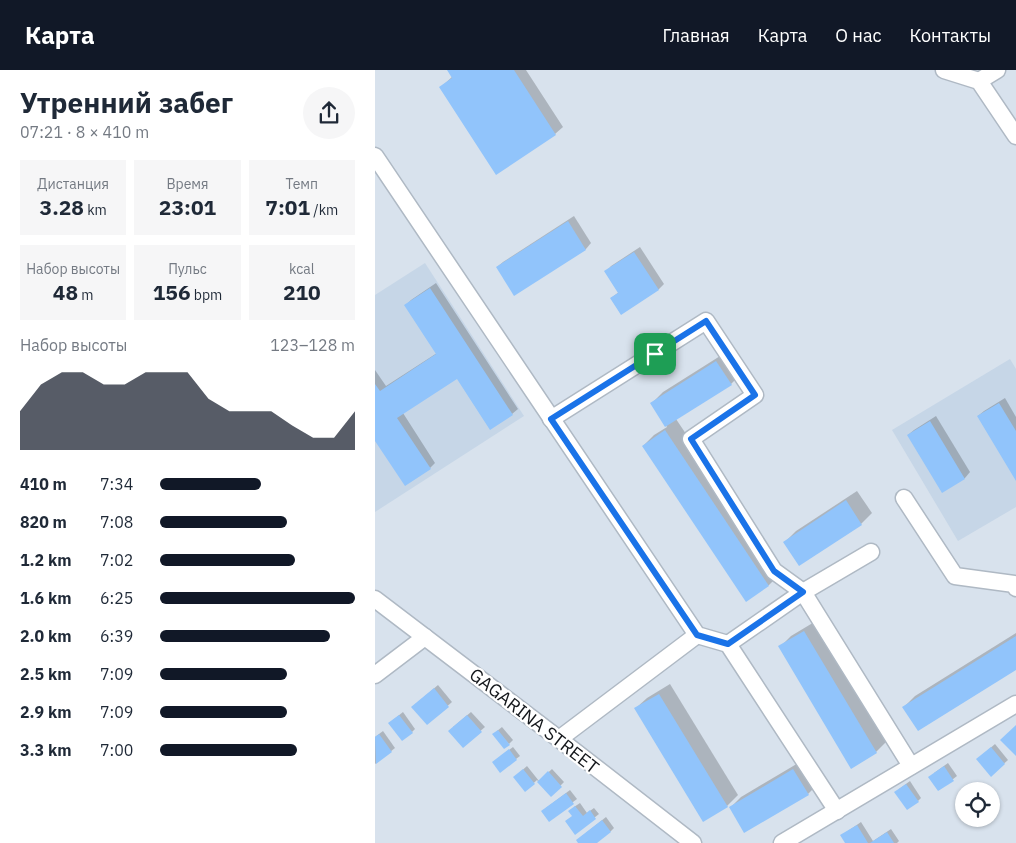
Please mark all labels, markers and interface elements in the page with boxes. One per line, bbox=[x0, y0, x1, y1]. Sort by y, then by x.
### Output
text: Карта bbox=[25, 19, 95, 51]
text: Главная bbox=[662, 24, 730, 47]
text: Карта bbox=[758, 24, 807, 47]
text: О нас bbox=[835, 24, 882, 47]
text: Контакты bbox=[910, 24, 991, 47]
text: Утренний забег bbox=[20, 84, 233, 121]
button: share bbox=[303, 87, 355, 139]
text: 07:21 · 8 × 410 m bbox=[20, 122, 149, 142]
text: Дистанция bbox=[37, 175, 109, 193]
text: Время bbox=[166, 175, 209, 193]
text: Темп bbox=[286, 175, 318, 193]
text: 3.28 bbox=[40, 193, 84, 221]
text: 23:01 bbox=[159, 193, 216, 221]
text: 7:01 bbox=[265, 193, 310, 221]
text: km bbox=[84, 201, 107, 219]
text: /km bbox=[310, 201, 338, 219]
text: Набор высоты bbox=[26, 260, 120, 278]
text: Пульс bbox=[168, 260, 207, 278]
text: kcal bbox=[289, 260, 315, 278]
text: 48 bbox=[53, 278, 78, 306]
text: 156 bbox=[153, 278, 191, 306]
text: 210 bbox=[283, 278, 321, 306]
text: m bbox=[78, 286, 94, 304]
text: bpm bbox=[191, 286, 222, 304]
pin bbox=[634, 333, 676, 375]
text: Набор высоты bbox=[20, 335, 127, 355]
text: 123–128 m bbox=[270, 335, 355, 355]
icon: arrive bbox=[641, 340, 669, 368]
text: 410 m bbox=[20, 474, 67, 494]
text: 7:34 bbox=[100, 474, 133, 494]
text: 820 m bbox=[20, 512, 67, 532]
text: 7:08 bbox=[100, 512, 133, 532]
text: 1.2 km bbox=[20, 550, 71, 570]
text: 7:02 bbox=[100, 550, 133, 570]
text: 1.6 km bbox=[20, 588, 71, 608]
text: 6:25 bbox=[100, 588, 133, 608]
text: 2.0 km bbox=[20, 626, 71, 646]
text: 6:39 bbox=[100, 626, 133, 646]
street label: GAGARINA STREET bbox=[465, 663, 604, 778]
text: 2.5 km bbox=[20, 664, 71, 684]
text: 7:09 bbox=[100, 664, 133, 684]
text: 2.9 km bbox=[20, 702, 71, 722]
text: 7:09 bbox=[100, 702, 133, 722]
text: 3.3 km bbox=[20, 740, 71, 760]
text: 7:00 bbox=[100, 740, 133, 760]
map controls bbox=[955, 782, 1000, 827]
button: locate bbox=[955, 782, 1000, 827]

